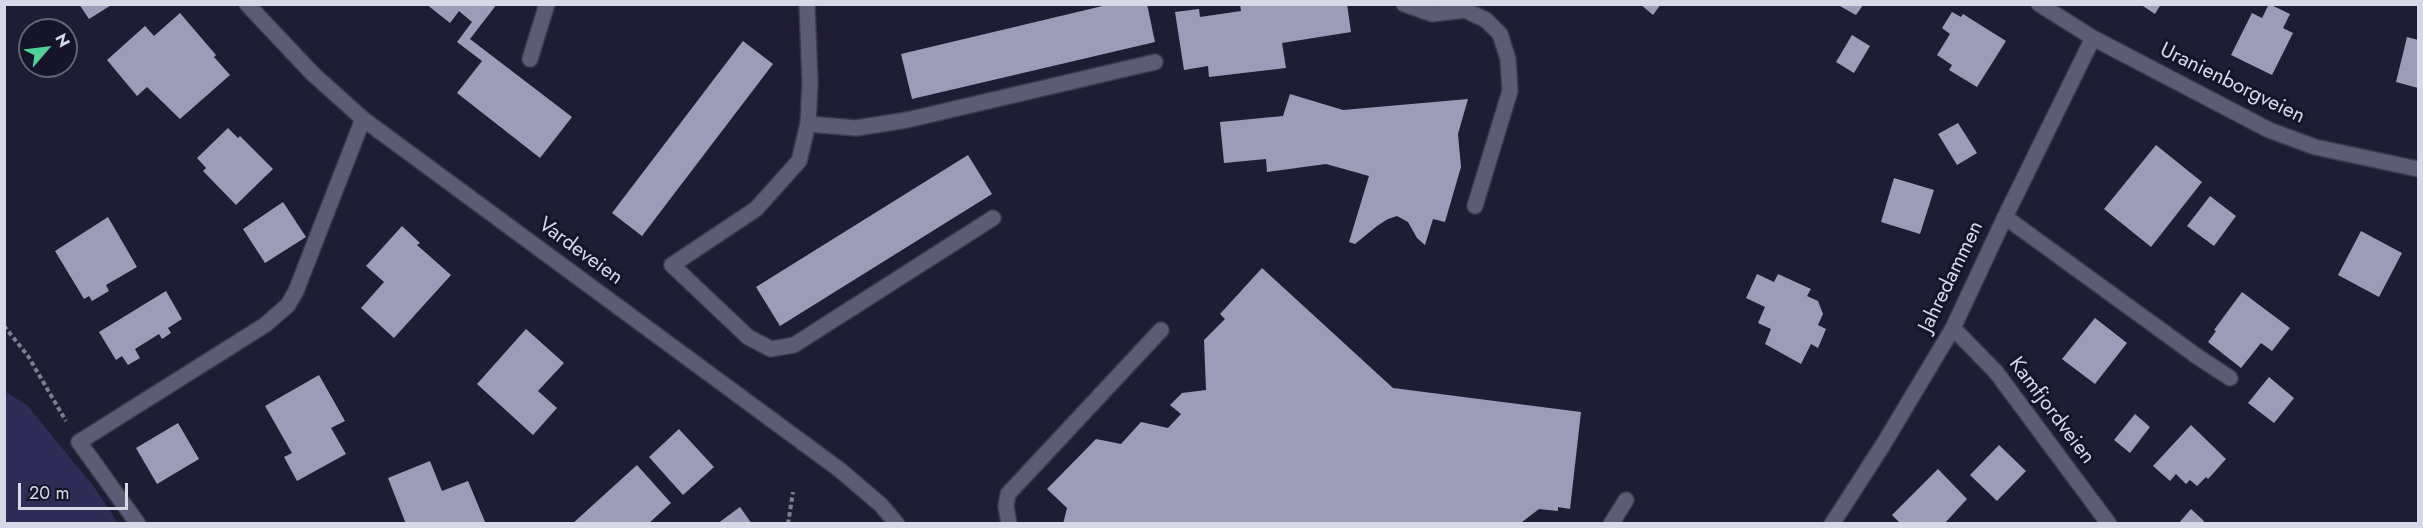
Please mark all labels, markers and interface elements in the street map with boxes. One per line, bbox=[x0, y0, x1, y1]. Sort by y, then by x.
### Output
north arrow bbox=[18, 18, 78, 78]
text: N bbox=[49, 29, 76, 51]
street label: Uranienborgveien bbox=[2155, 38, 2309, 130]
street label: Vardeveien bbox=[533, 213, 627, 291]
street label: Jahredammen bbox=[1914, 217, 1990, 337]
street label: Kamfjordveien bbox=[2003, 353, 2099, 469]
scale bar bbox=[21, 471, 130, 509]
text: 20 m bbox=[29, 480, 69, 506]

